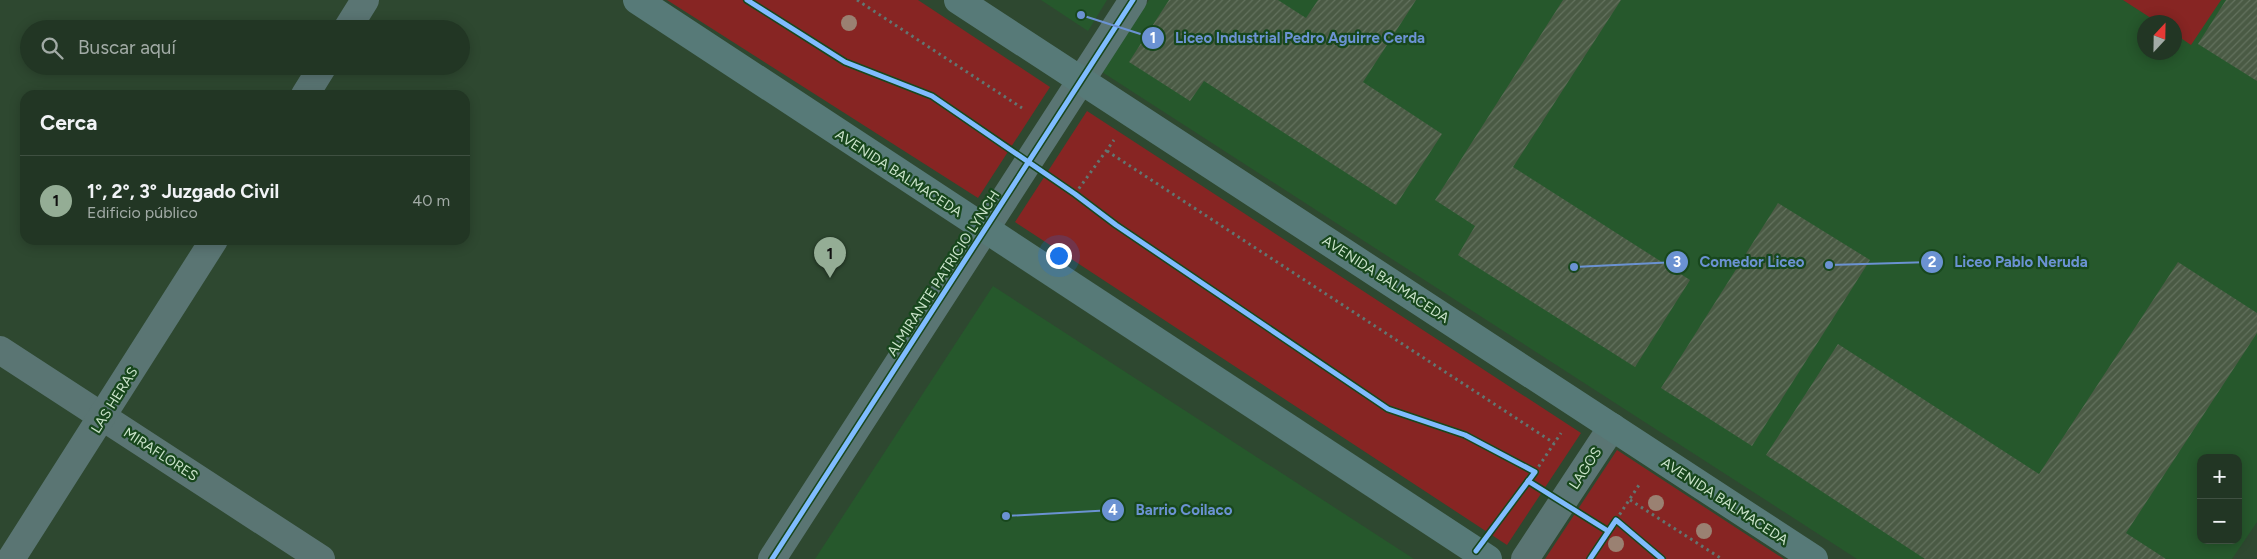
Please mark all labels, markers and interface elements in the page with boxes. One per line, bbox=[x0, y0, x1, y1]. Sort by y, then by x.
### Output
north arrow bbox=[2137, 15, 2182, 60]
search box bbox=[20, 20, 470, 75]
callout: Liceo Industrial Pedro Aguirre Cerda bbox=[1140, 23, 1435, 53]
text: 1 bbox=[1150, 29, 1156, 47]
text: Liceo Industrial Pedro Aguirre Cerda bbox=[1175, 29, 1425, 47]
icon: search bbox=[38, 34, 66, 62]
text: Buscar aquí bbox=[78, 36, 176, 59]
text: Cerca bbox=[40, 110, 97, 135]
street label: AVENIDA BALMACEDA bbox=[832, 126, 966, 221]
text: 1°, 2°, 3° Juzgado Civil bbox=[87, 180, 279, 203]
street label: ALMIRANTE PATRICIO LYNCH bbox=[883, 187, 1003, 359]
text: 1 bbox=[53, 191, 59, 210]
text: 40 m bbox=[412, 191, 450, 210]
text: Edificio público bbox=[87, 203, 198, 222]
street label: AVENIDA BALMACEDA bbox=[1319, 232, 1453, 327]
pin: 1 bbox=[814, 237, 846, 278]
your location bbox=[1046, 243, 1072, 269]
callout: Comedor Liceo bbox=[1664, 247, 1814, 277]
callout: Liceo Pablo Neruda bbox=[1920, 247, 2098, 277]
text: 3 bbox=[1673, 253, 1681, 271]
text: Comedor Liceo bbox=[1699, 253, 1805, 271]
text: 2 bbox=[1928, 253, 1937, 271]
text: Liceo Pablo Neruda bbox=[1954, 253, 2088, 271]
street label: LAS HERAS bbox=[87, 364, 141, 436]
street label: MIRAFLORES bbox=[120, 424, 201, 485]
street label: LAGOS bbox=[1566, 444, 1605, 492]
street label: AVENIDA BALMACEDA bbox=[1658, 454, 1792, 549]
map controls bbox=[2197, 454, 2242, 544]
button: + bbox=[2197, 454, 2242, 499]
callout: Barrio Coilaco bbox=[1101, 495, 1243, 525]
button: − bbox=[2197, 499, 2242, 544]
text: 4 bbox=[1108, 501, 1118, 519]
text: Barrio Coilaco bbox=[1136, 501, 1233, 519]

